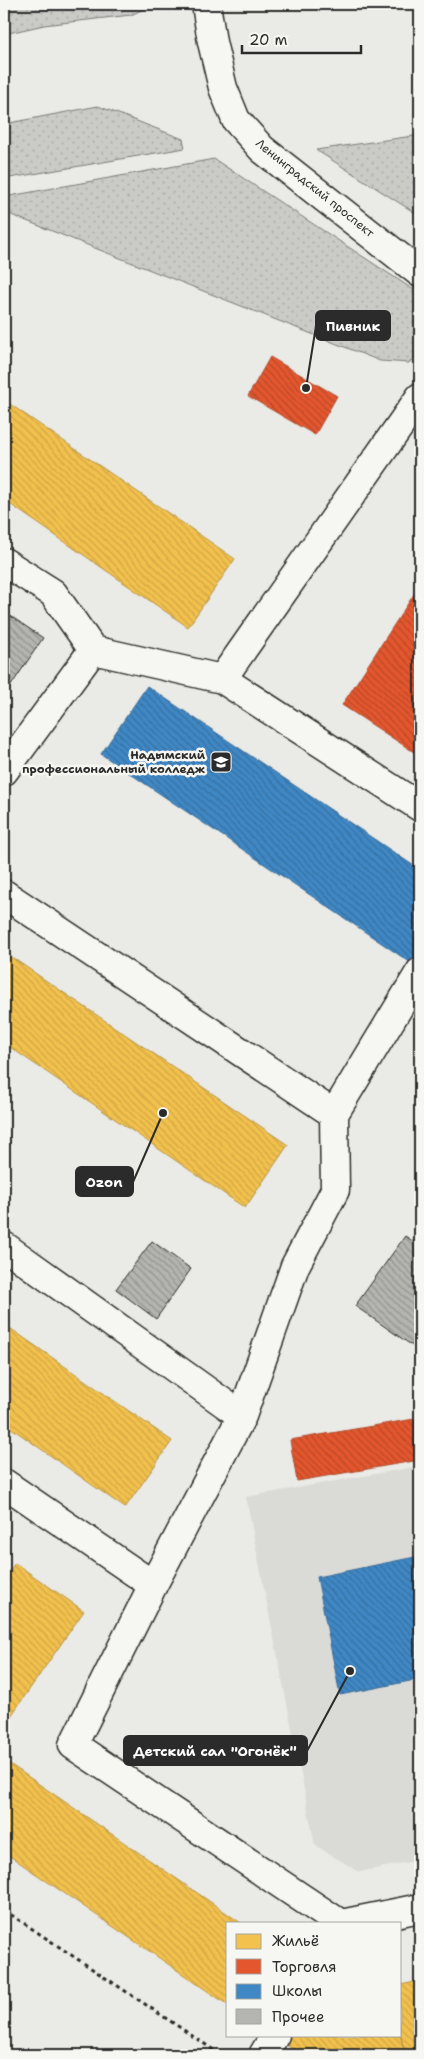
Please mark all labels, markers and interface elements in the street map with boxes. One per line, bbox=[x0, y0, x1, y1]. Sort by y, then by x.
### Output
scale bar bbox=[242, 22, 360, 54]
text: 20 m bbox=[249, 30, 288, 50]
street label: Ленинградский проспект bbox=[252, 135, 378, 241]
callout: Пивник bbox=[316, 311, 390, 340]
text: Пивник bbox=[326, 317, 380, 335]
place label: Надымский профессиональный колледж bbox=[22, 747, 206, 777]
school or university icon: Надымский профессиональный колледж bbox=[209, 750, 233, 774]
callout: Ozon bbox=[76, 1167, 133, 1196]
text: Ozon bbox=[86, 1173, 122, 1191]
callout: Детский сал "Огонёк" bbox=[124, 1736, 307, 1765]
text: Детский сал "Огонёк" bbox=[133, 1742, 297, 1760]
legend bbox=[226, 1922, 402, 2036]
text: Жильё bbox=[272, 1931, 319, 1951]
text: Торговля bbox=[272, 1957, 337, 1977]
text: Школы bbox=[272, 1981, 322, 2001]
text: Прочее bbox=[272, 2007, 324, 2027]

